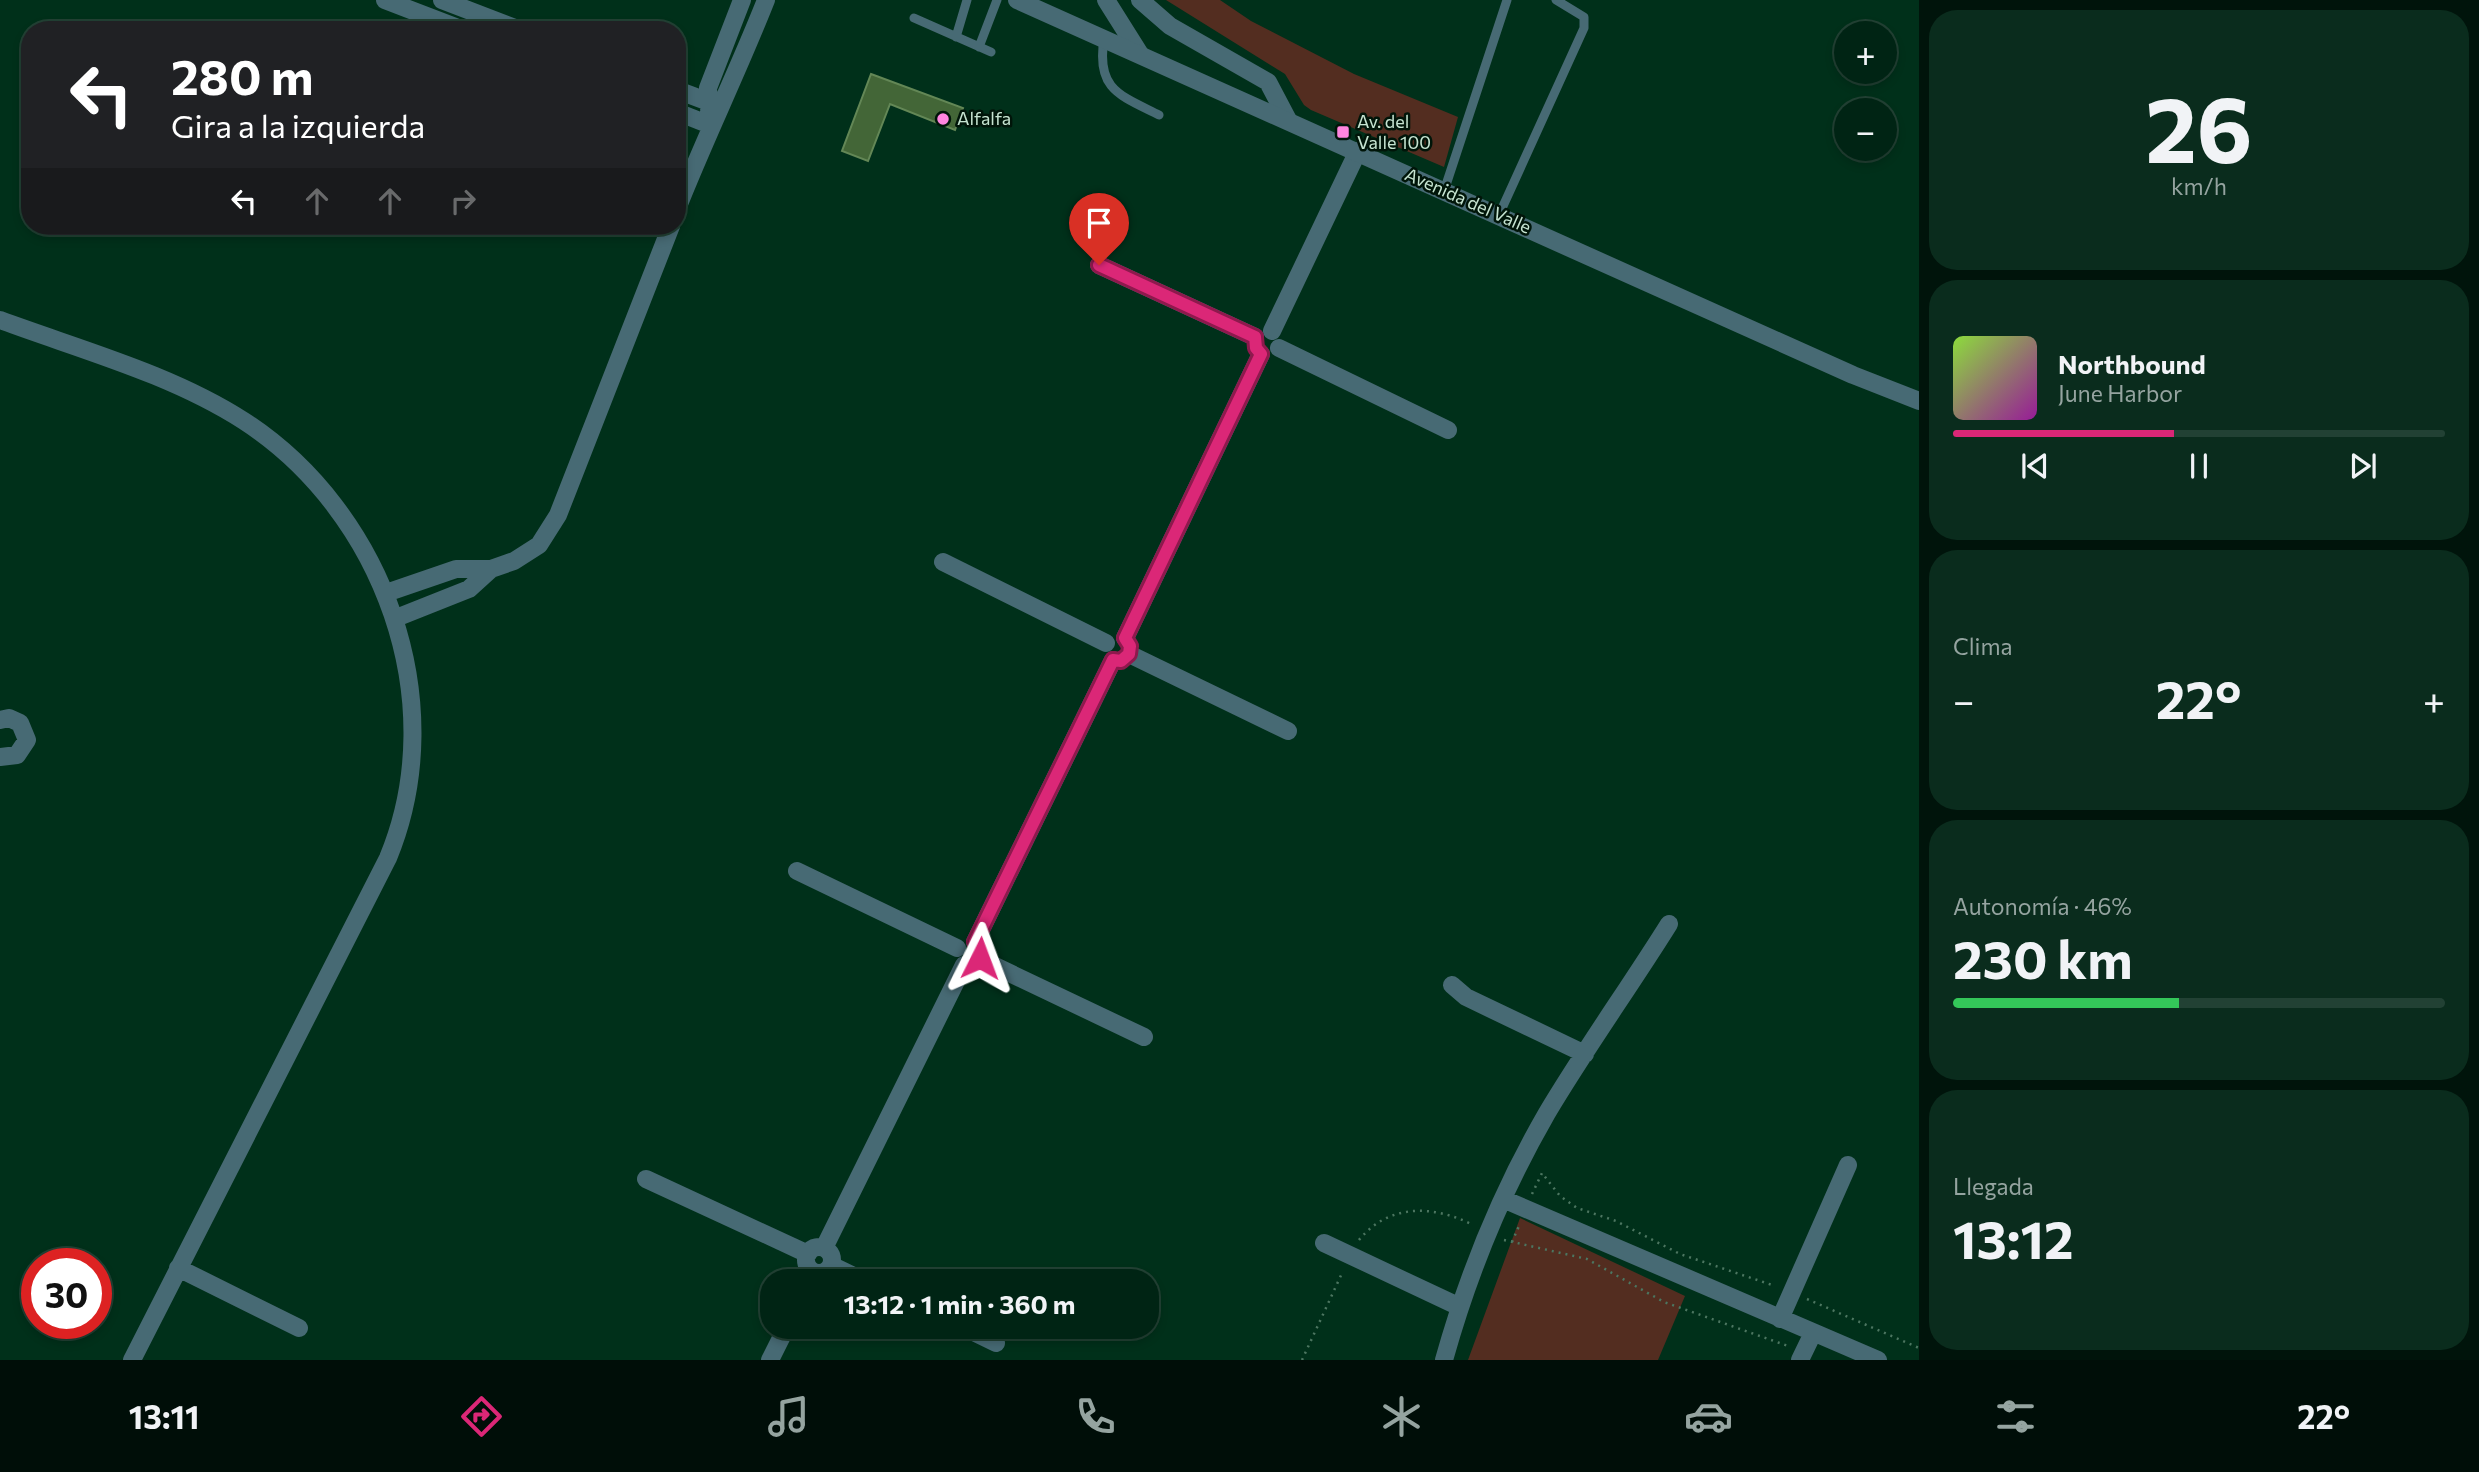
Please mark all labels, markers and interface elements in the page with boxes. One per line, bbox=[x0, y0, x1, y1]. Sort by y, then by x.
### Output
map controls bbox=[1834, 21, 1897, 161]
button: + bbox=[1834, 21, 1897, 84]
text: 280 m bbox=[171, 45, 314, 105]
icon: left bbox=[56, 49, 147, 140]
text: 26 bbox=[2145, 70, 2253, 182]
button: − bbox=[1834, 98, 1897, 161]
text: Gira a la izquierda bbox=[171, 105, 425, 145]
place label: Alfalfa bbox=[957, 107, 1011, 129]
place label: Av. del Valle 100 bbox=[1357, 110, 1431, 153]
marker: Alfalfa bbox=[935, 111, 951, 127]
marker: Av. del Valle 100 bbox=[1335, 124, 1351, 140]
street label: Avenida del Valle bbox=[1402, 162, 1535, 238]
text: km/h bbox=[2171, 172, 2227, 200]
icon: left bbox=[225, 182, 263, 220]
icon: ahead bbox=[298, 182, 336, 220]
icon: ahead bbox=[371, 182, 409, 220]
icon: right bbox=[444, 182, 482, 220]
pin bbox=[1069, 193, 1129, 265]
icon: arrive bbox=[1080, 204, 1118, 242]
text: Northbound bbox=[2058, 348, 2206, 379]
text: June Harbor bbox=[2058, 379, 2182, 407]
icon: previous bbox=[2016, 447, 2054, 485]
icon: pause bbox=[2180, 447, 2218, 485]
icon: next bbox=[2344, 447, 2382, 485]
text: Clima bbox=[1953, 632, 2013, 660]
text: 22° bbox=[2156, 666, 2241, 730]
text: − bbox=[1953, 676, 1975, 723]
text: + bbox=[2423, 676, 2445, 723]
text: Autonomía · 46% bbox=[1953, 892, 2132, 920]
position arrow bbox=[943, 921, 1017, 995]
text: 230 km bbox=[1953, 926, 2133, 990]
text: Llegada bbox=[1953, 1172, 2034, 1200]
text: 13:12 bbox=[1953, 1206, 2074, 1270]
speed limit sign: 30 bbox=[21, 1248, 112, 1339]
text: 13:12 · 1 min · 360 m bbox=[844, 1288, 1075, 1319]
icon: directions bbox=[457, 1392, 506, 1441]
icon: music bbox=[764, 1392, 813, 1441]
icon: phone bbox=[1071, 1392, 1120, 1441]
icon: climate bbox=[1377, 1392, 1426, 1441]
icon: car bbox=[1684, 1392, 1733, 1441]
icon: filters bbox=[1991, 1392, 2040, 1441]
text: 13:11 bbox=[129, 1396, 199, 1436]
text: 22° bbox=[2297, 1396, 2350, 1436]

